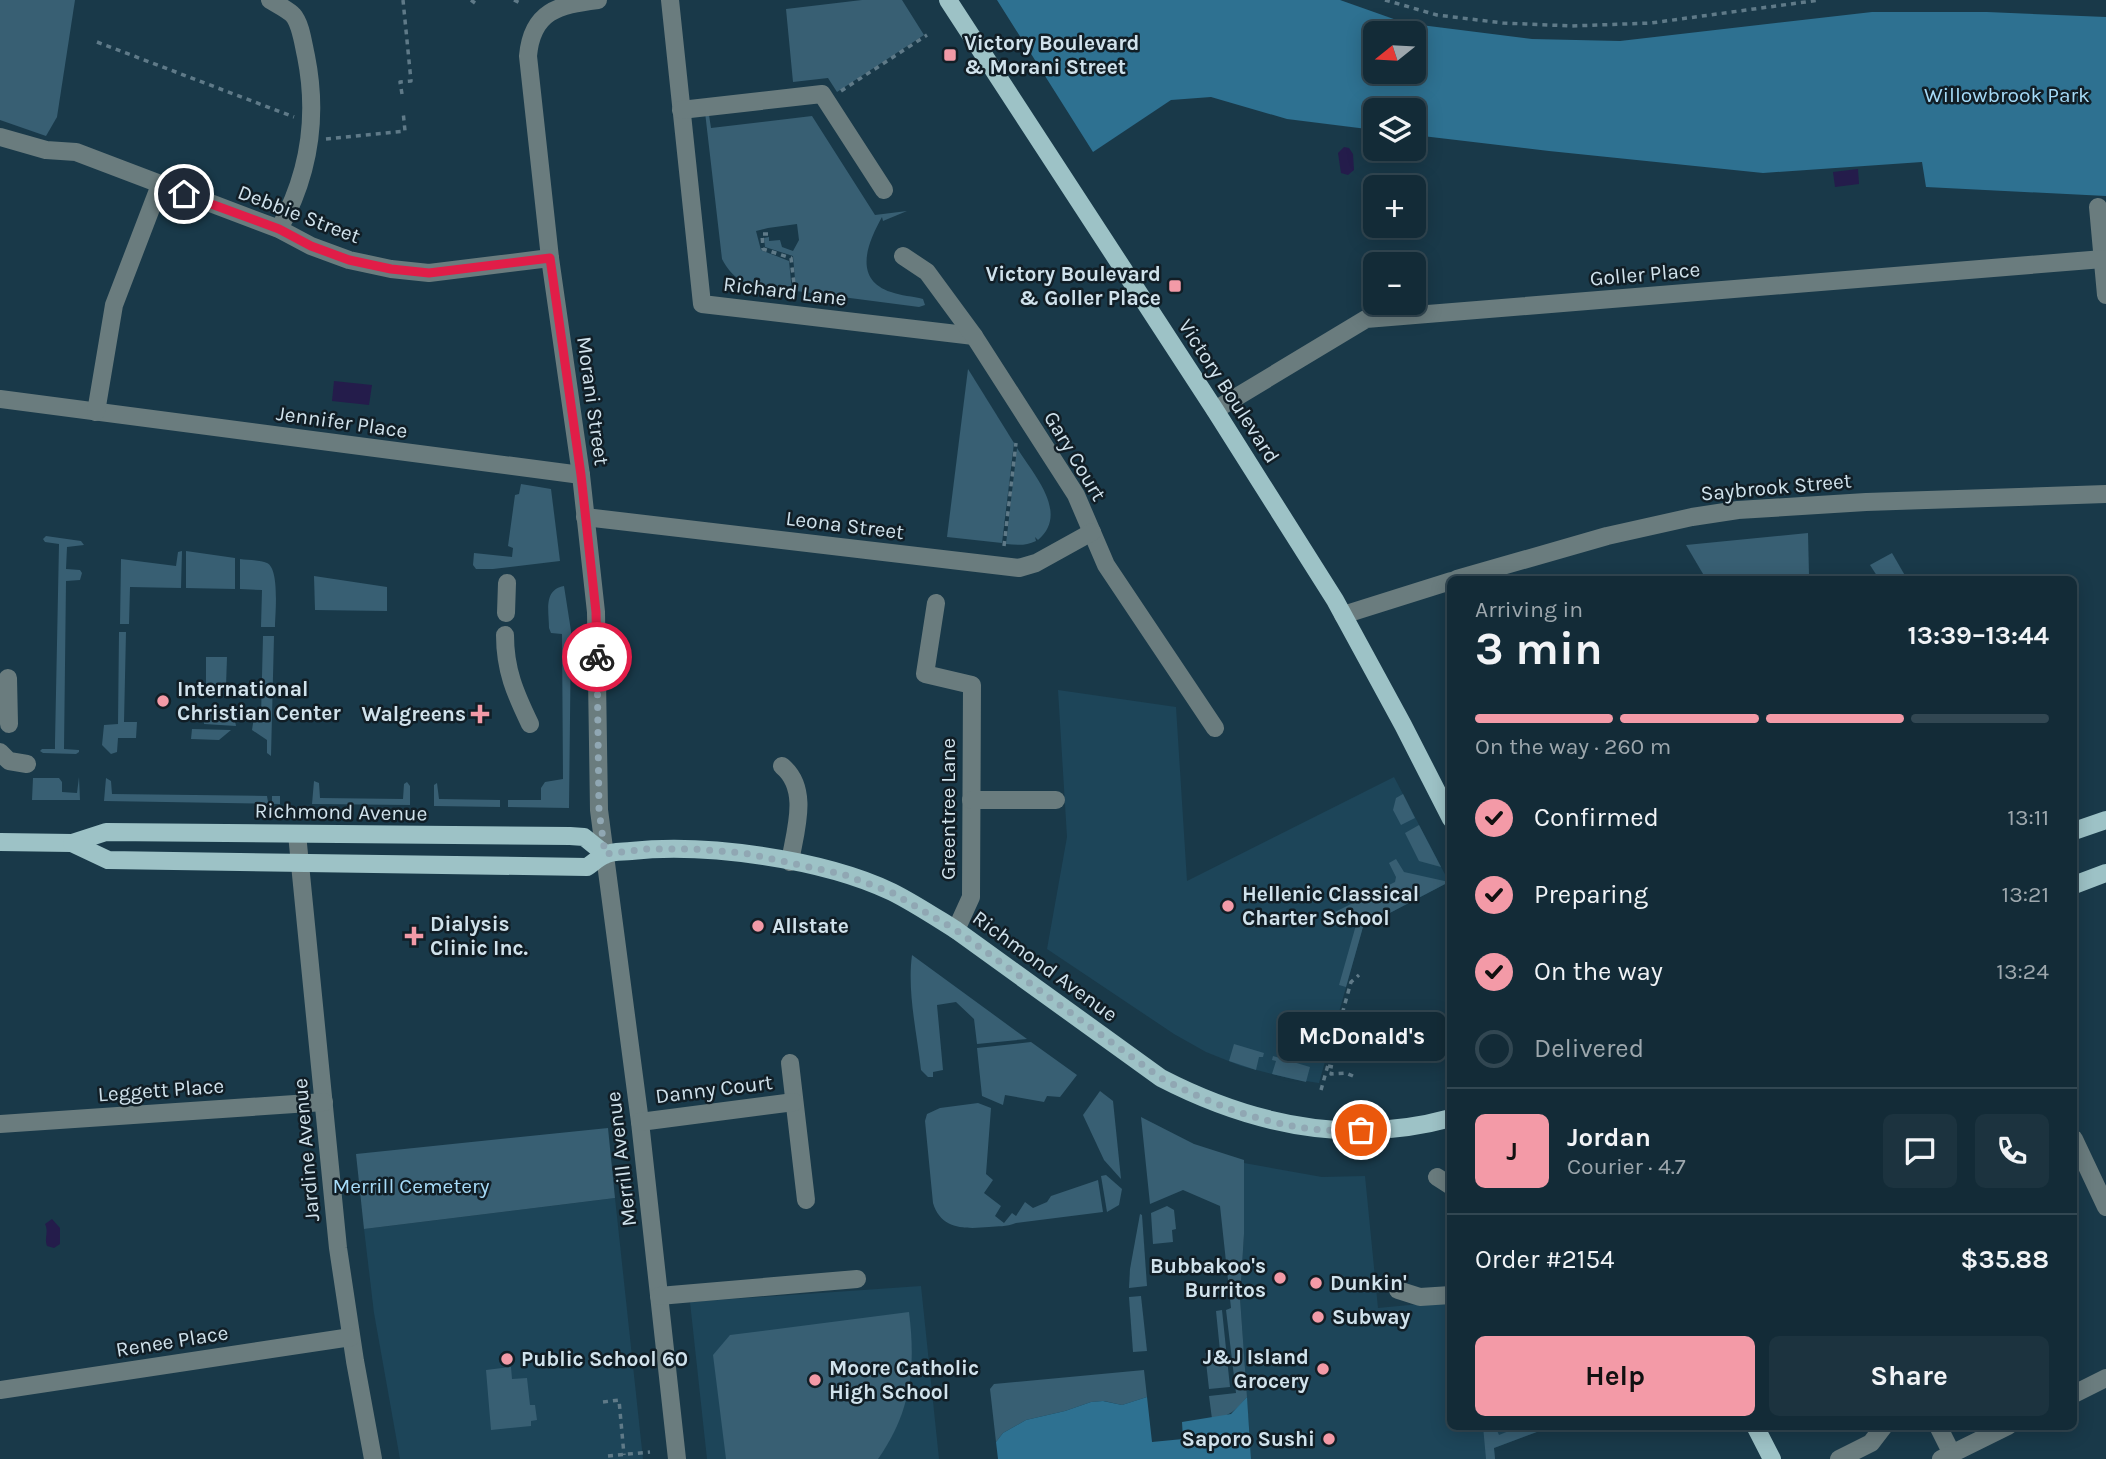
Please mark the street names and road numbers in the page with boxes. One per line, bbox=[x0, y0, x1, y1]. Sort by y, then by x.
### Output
street label: Debbie Street bbox=[234, 180, 364, 248]
street label: Goller Place bbox=[1589, 257, 1701, 291]
street label: Richard Lane bbox=[722, 272, 848, 310]
street label: Victory Boulevard bbox=[1174, 315, 1284, 467]
street label: Morani Street bbox=[572, 335, 614, 467]
street label: Jennifer Place bbox=[275, 401, 409, 443]
street label: Gary Court bbox=[1039, 407, 1111, 505]
street label: Saybrook Street bbox=[1700, 468, 1853, 506]
street label: Leona Street bbox=[785, 506, 906, 544]
street label: Greentree Lane bbox=[936, 738, 960, 880]
street label: Richmond Avenue bbox=[254, 798, 428, 826]
street label: Richmond Avenue bbox=[968, 905, 1122, 1027]
street label: Danny Court bbox=[654, 1070, 774, 1108]
street label: Leggett Place bbox=[97, 1074, 225, 1106]
street label: Jardine Avenue bbox=[288, 1077, 324, 1223]
street label: Merrill Avenue bbox=[601, 1090, 641, 1228]
street label: Renee Place bbox=[114, 1320, 230, 1362]

